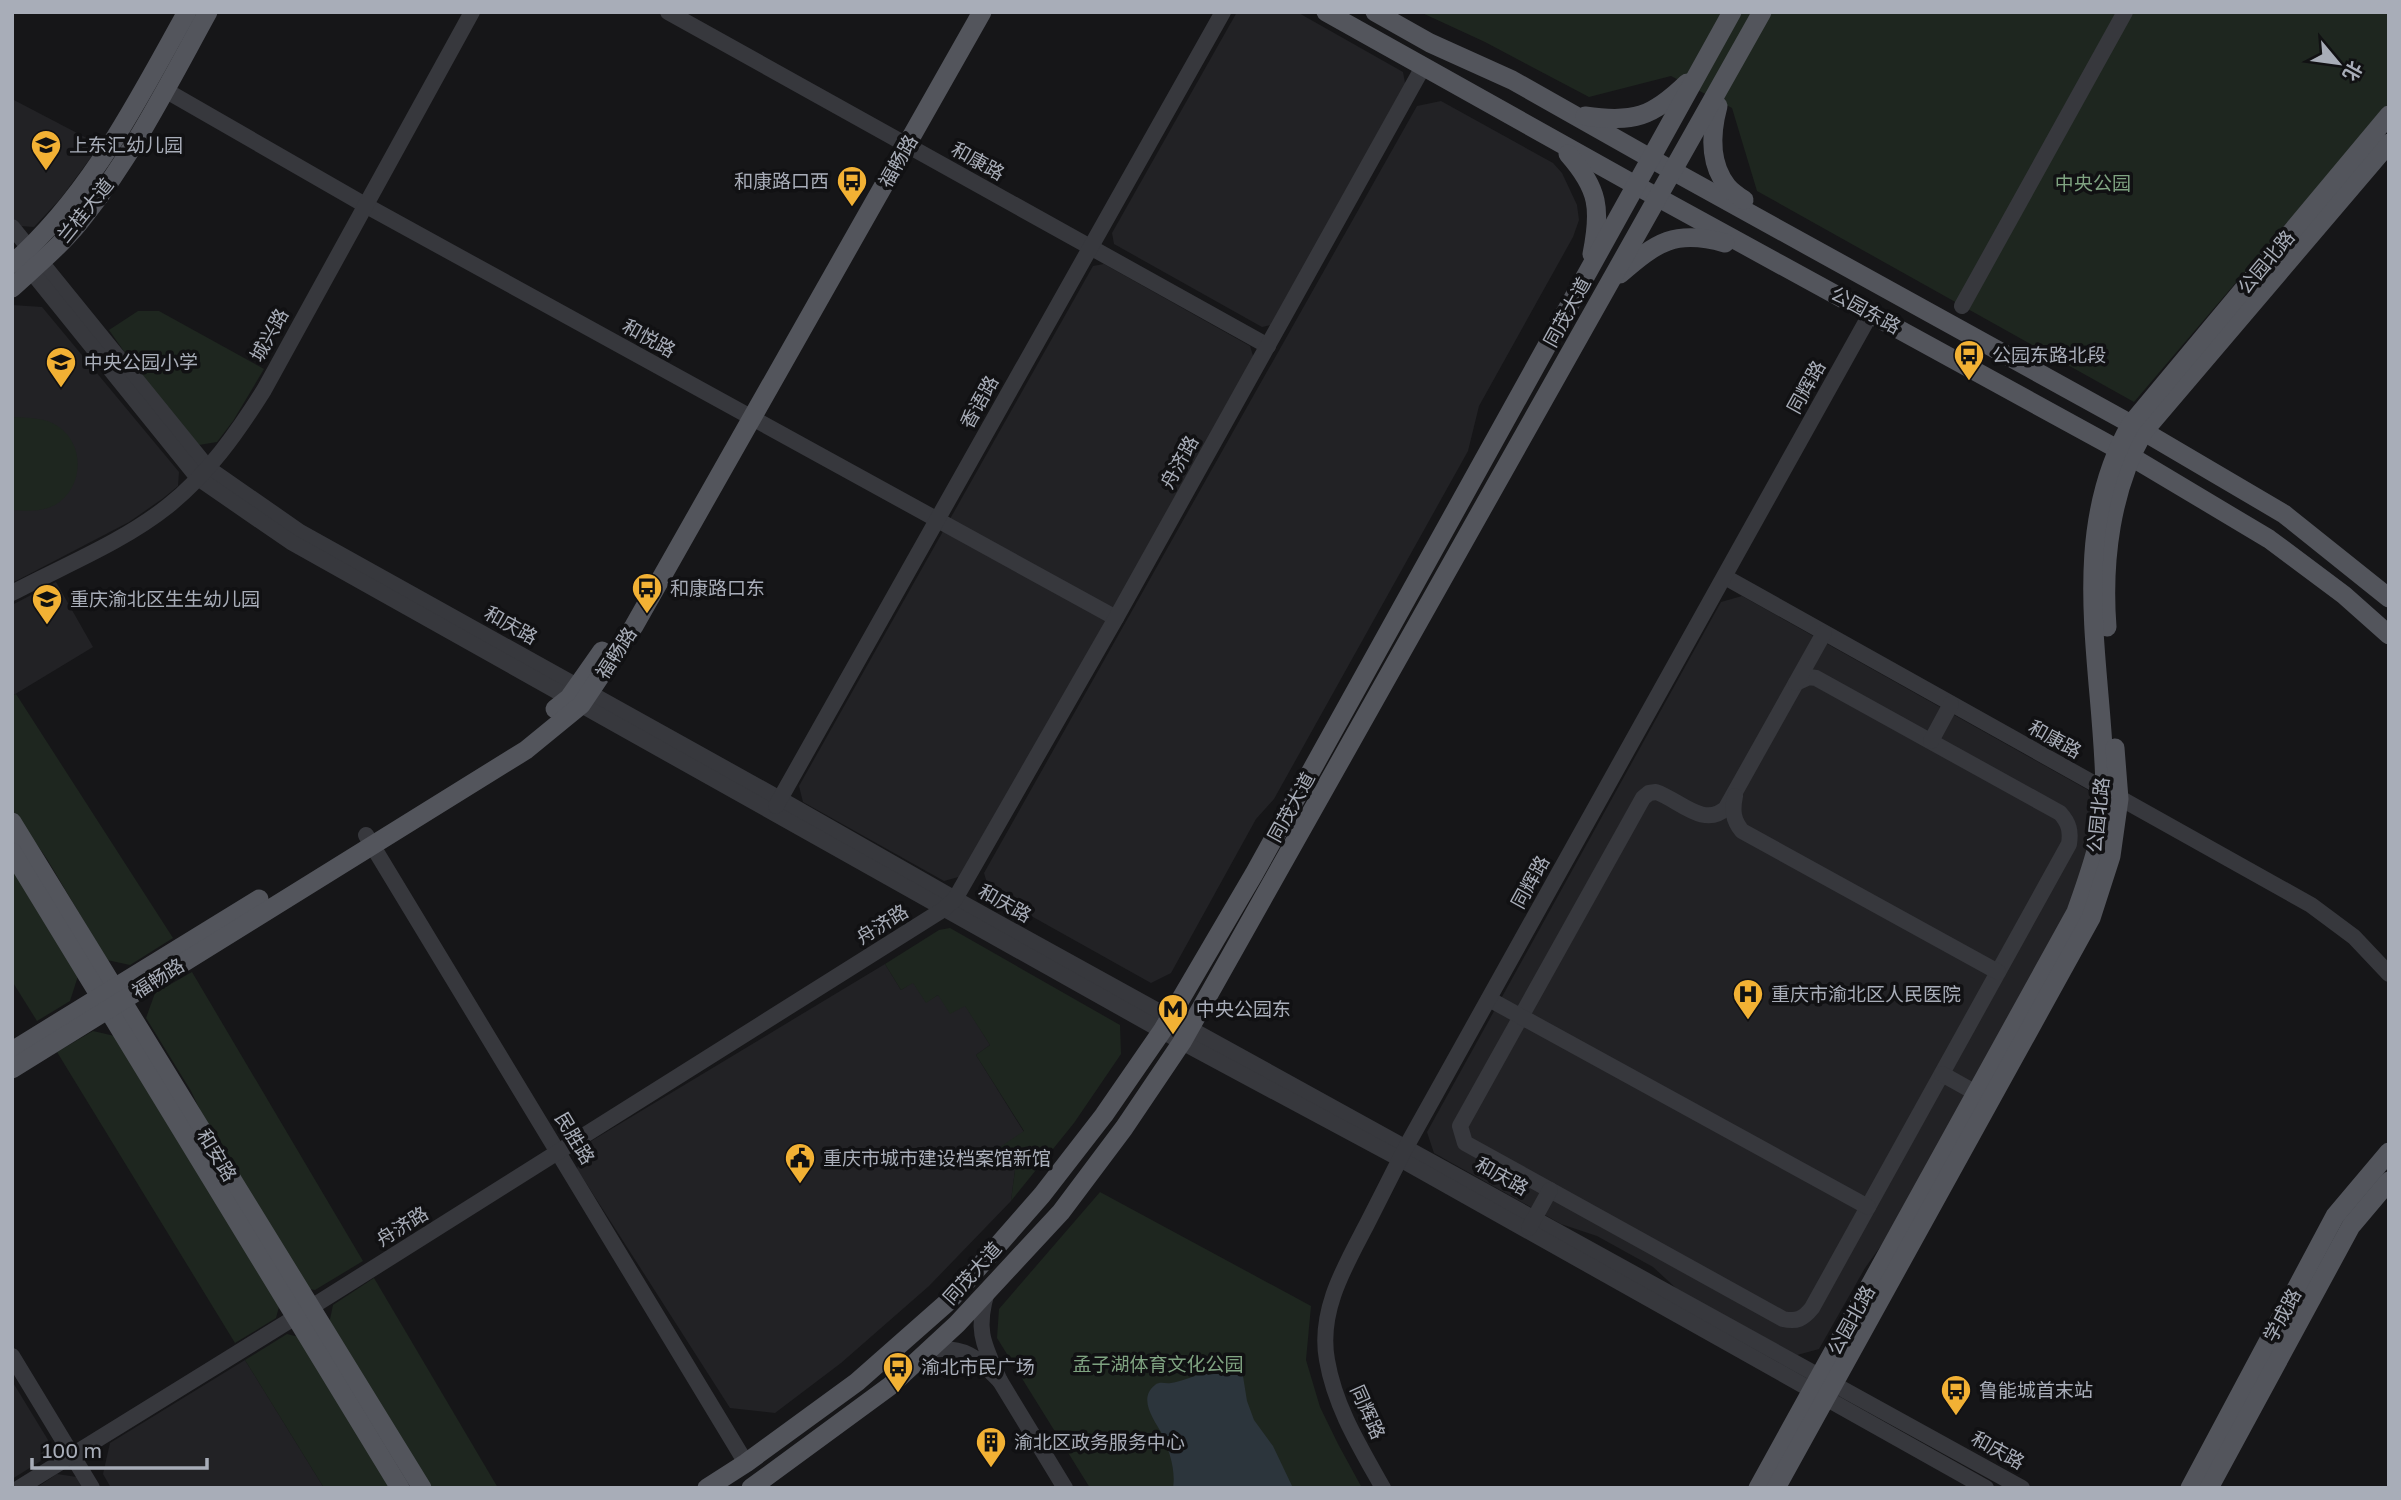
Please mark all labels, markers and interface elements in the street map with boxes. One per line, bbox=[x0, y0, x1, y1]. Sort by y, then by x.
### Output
north arrow bbox=[2303, 28, 2373, 98]
text: 北 bbox=[2339, 58, 2368, 85]
school or university icon: 上东汇幼儿园 bbox=[29, 128, 63, 172]
street label: 福畅路 bbox=[873, 130, 922, 191]
place label: 上东汇幼儿园 bbox=[69, 133, 183, 156]
street label: 和康路 bbox=[948, 137, 1009, 184]
bus stop icon: 和康路口西 bbox=[835, 164, 869, 208]
place label: 和康路口西 bbox=[734, 169, 829, 192]
park label: 中央公园 bbox=[2055, 171, 2131, 194]
street label: 兰桂大道 bbox=[52, 173, 117, 246]
street label: 公园北路 bbox=[2232, 225, 2299, 298]
street label: 同茂大道 bbox=[1538, 273, 1595, 351]
street label: 公园东路 bbox=[1827, 281, 1905, 338]
street label: 城兴路 bbox=[245, 304, 292, 365]
street label: 和悦路 bbox=[619, 314, 680, 361]
bus stop icon: 公园东路北段 bbox=[1952, 338, 1986, 382]
place label: 公园东路北段 bbox=[1992, 343, 2106, 366]
school or university icon: 中央公园小学 bbox=[44, 345, 78, 389]
place label: 中央公园小学 bbox=[84, 350, 198, 373]
street label: 同辉路 bbox=[1782, 356, 1829, 417]
street label: 香语路 bbox=[955, 371, 1002, 432]
street label: 舟济路 bbox=[1155, 431, 1202, 492]
bus stop icon: 和康路口东 bbox=[630, 571, 664, 615]
place label: 和康路口东 bbox=[670, 576, 765, 599]
school or university icon: 重庆渝北区生生幼儿园 bbox=[30, 582, 64, 626]
place label: 重庆渝北区生生幼儿园 bbox=[70, 587, 260, 610]
street label: 和庆路 bbox=[481, 601, 542, 648]
street label: 福畅路 bbox=[590, 623, 641, 683]
street label: 和康路 bbox=[2025, 715, 2086, 762]
street label: 同茂大道 bbox=[1262, 768, 1319, 846]
street label: 公园北路 bbox=[2082, 776, 2113, 854]
street label: 同辉路 bbox=[1506, 851, 1553, 912]
street label: 和庆路 bbox=[975, 879, 1036, 926]
street label: 舟济路 bbox=[851, 899, 912, 948]
street label: 福畅路 bbox=[127, 953, 188, 1002]
hospital icon: 重庆市渝北区人民医院 bbox=[1731, 977, 1765, 1021]
place label: 重庆市渝北区人民医院 bbox=[1771, 982, 1961, 1005]
metro station icon: 中央公园东 bbox=[1156, 992, 1190, 1036]
place label: 中央公园东 bbox=[1196, 997, 1291, 1020]
street label: 民胜路 bbox=[551, 1107, 600, 1168]
street label: 和安路 bbox=[193, 1124, 242, 1185]
public building icon: 重庆市城市建设档案馆新馆 bbox=[783, 1141, 817, 1185]
place label: 重庆市城市建设档案馆新馆 bbox=[823, 1146, 1051, 1169]
street label: 和庆路 bbox=[1472, 1152, 1533, 1199]
street label: 舟济路 bbox=[371, 1201, 432, 1250]
street label: 同茂大道 bbox=[938, 1237, 1006, 1309]
street label: 公园北路 bbox=[1822, 1281, 1879, 1359]
street label: 学成路 bbox=[2258, 1284, 2305, 1345]
bus stop icon: 渝北市民广场 bbox=[881, 1350, 915, 1394]
park label: 孟子湖体育文化公园 bbox=[1072, 1352, 1244, 1375]
place label: 渝北市民广场 bbox=[921, 1355, 1035, 1378]
bus stop icon: 鲁能城首末站 bbox=[1939, 1373, 1973, 1417]
place label: 鲁能城首末站 bbox=[1979, 1378, 2093, 1401]
street label: 同辉路 bbox=[1346, 1381, 1391, 1443]
building icon: 渝北区政务服务中心 bbox=[974, 1425, 1008, 1469]
scale bar bbox=[32, 1426, 206, 1470]
street label: 和庆路 bbox=[1968, 1426, 2029, 1473]
place label: 渝北区政务服务中心 bbox=[1014, 1430, 1185, 1453]
text: 100 m bbox=[42, 1437, 102, 1463]

